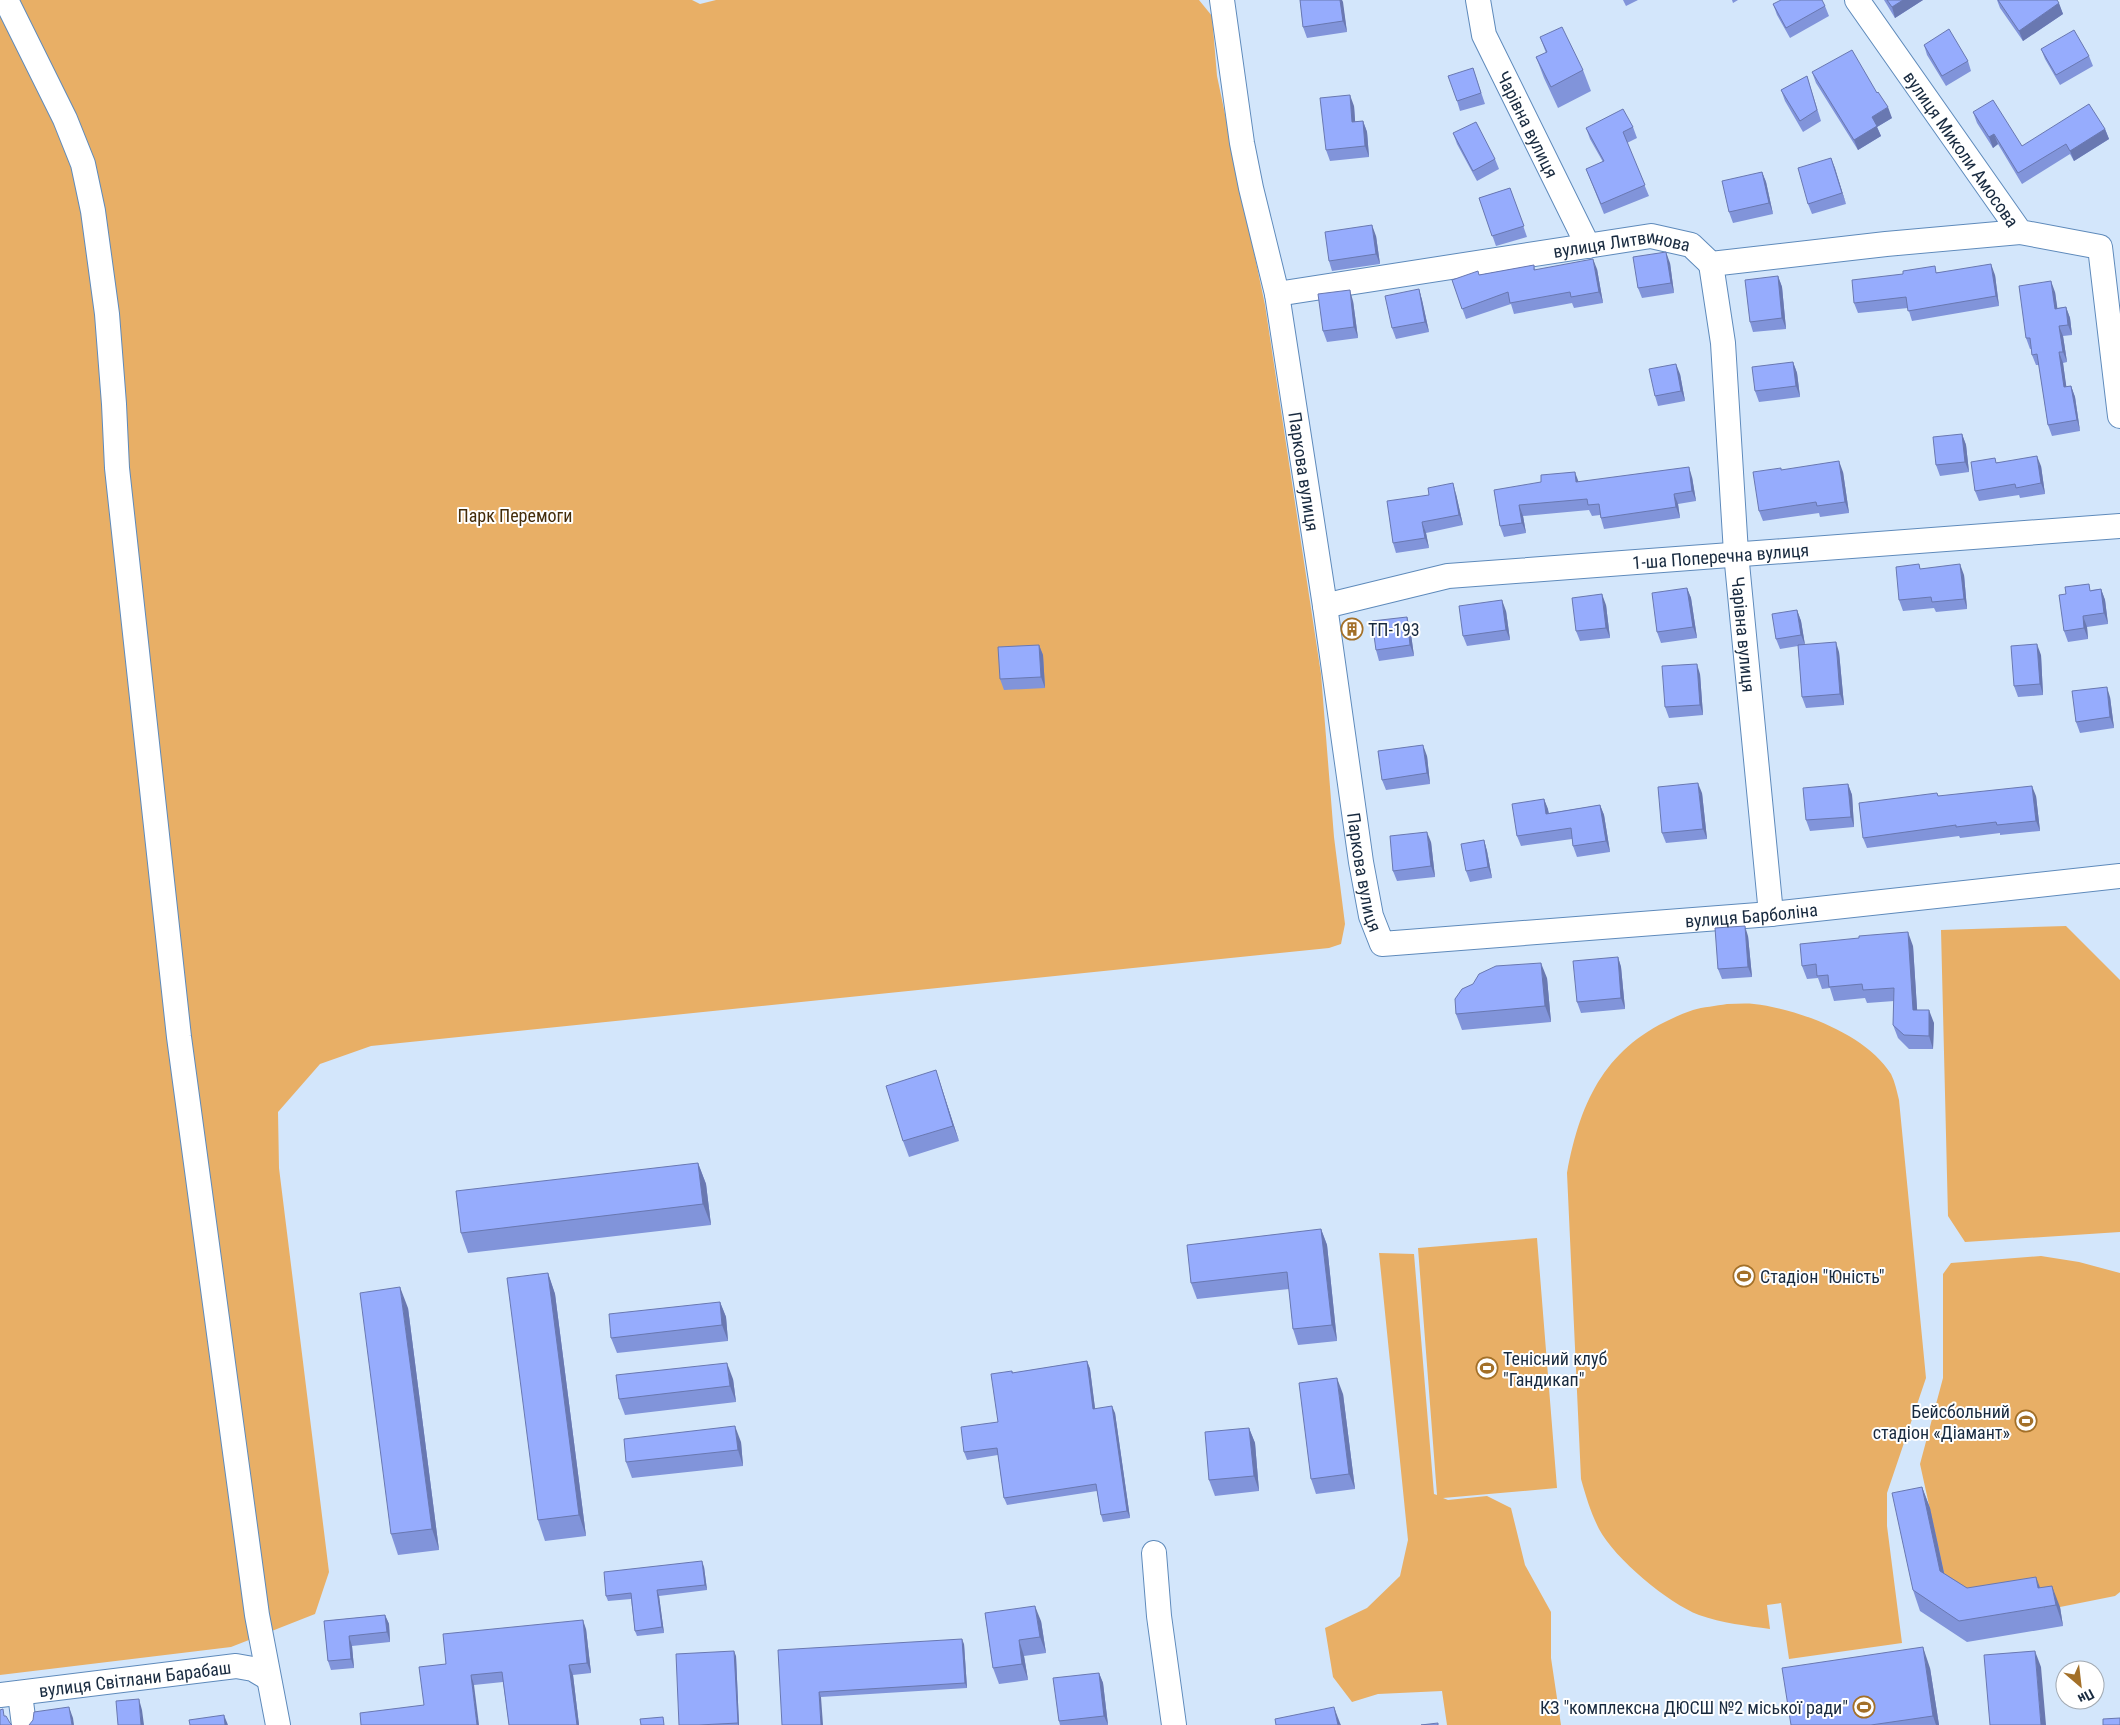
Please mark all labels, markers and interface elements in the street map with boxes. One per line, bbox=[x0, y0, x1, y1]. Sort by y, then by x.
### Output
street label: Чарівна вулиця bbox=[1493, 67, 1563, 181]
street label: вулиця Миколи Амосова bbox=[1900, 67, 2024, 231]
street label: вулиця Литвинова bbox=[1552, 225, 1692, 262]
street label: Паркова вулиця bbox=[1285, 410, 1324, 533]
park label: Парк Перемоги bbox=[458, 505, 572, 526]
street label: 1-ша Поперечна вулиця bbox=[1631, 539, 1810, 573]
street label: Чарівна вулиця bbox=[1728, 575, 1760, 693]
building icon: ТП-193 bbox=[1340, 617, 1364, 641]
place label: ТП-193 bbox=[1368, 619, 1420, 640]
street label: Паркова вулиця bbox=[1344, 811, 1387, 935]
street label: вулиця Барболіна bbox=[1684, 899, 1819, 931]
sports icon: Стадіон "Юність" bbox=[1732, 1264, 1756, 1288]
place label: Стадіон "Юність" bbox=[1760, 1266, 1884, 1287]
place label: Тенісний клуб "Гандикап" bbox=[1503, 1348, 1607, 1390]
sports icon: Тенісний клуб "Гандикап" bbox=[1475, 1356, 1499, 1380]
place label: Бейсбольний стадіон «Діамант» bbox=[1873, 1401, 2010, 1443]
sports icon: Бейсбольний стадіон «Діамант» bbox=[2014, 1409, 2038, 1433]
street label: вулиця Світлани Барабаш bbox=[38, 1656, 232, 1701]
north arrow bbox=[2055, 1660, 2105, 1710]
text: Пн bbox=[2075, 1686, 2097, 1707]
sports icon: КЗ "комплексна ДЮСШ №2 міської ради" bbox=[1852, 1695, 1876, 1719]
place label: КЗ "комплексна ДЮСШ №2 міської ради" bbox=[1540, 1697, 1848, 1718]

